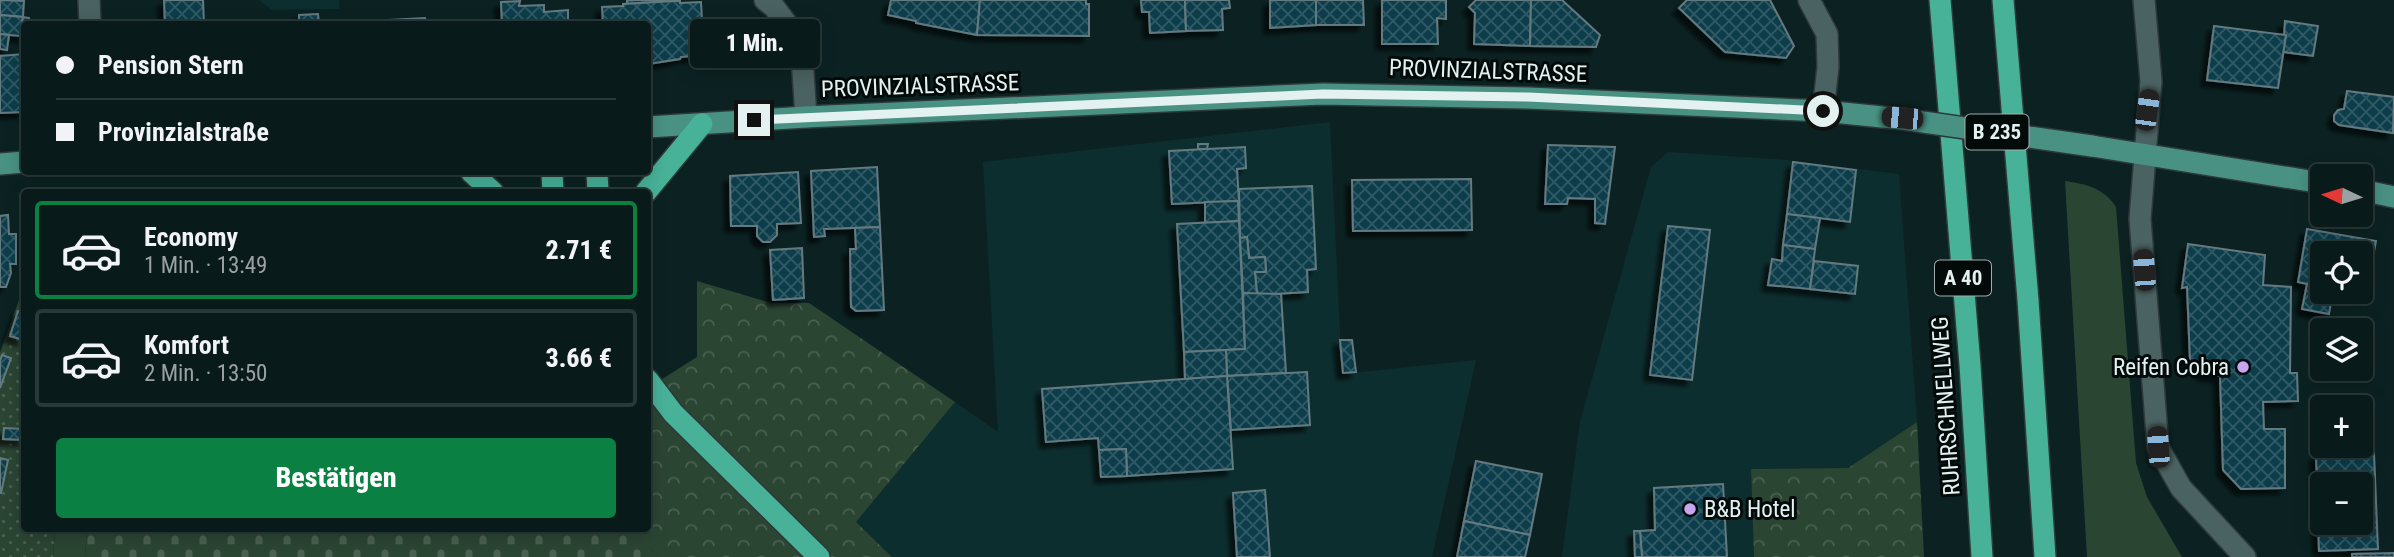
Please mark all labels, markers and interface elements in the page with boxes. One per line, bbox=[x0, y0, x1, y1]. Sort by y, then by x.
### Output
callout: 1 Min. bbox=[689, 18, 819, 68]
text: 1 Min. bbox=[726, 30, 784, 57]
text: Pension Stern bbox=[98, 50, 244, 80]
street label: PROVINZIALSTRASSE bbox=[1388, 54, 1588, 88]
street label: PROVINZIALSTRASSE bbox=[820, 69, 1020, 103]
car bbox=[2134, 88, 2161, 132]
route start bbox=[1807, 95, 1839, 127]
route end bbox=[738, 104, 770, 136]
car bbox=[1881, 106, 1924, 130]
road number: B 235 bbox=[1966, 114, 2028, 150]
text: Provinzialstraße bbox=[98, 117, 269, 147]
north arrow bbox=[2310, 164, 2373, 228]
map controls bbox=[2310, 164, 2373, 535]
icon: car bbox=[60, 219, 123, 282]
text: Economy bbox=[144, 222, 238, 252]
text: 2.71 € bbox=[545, 235, 612, 265]
button: locate bbox=[2310, 241, 2373, 304]
car bbox=[2133, 248, 2156, 292]
text: 1 Min. · 13:49 bbox=[144, 252, 267, 279]
road number: A 40 bbox=[1935, 260, 1991, 296]
street label: RUHRSCHNELLWEG bbox=[1926, 316, 1966, 496]
button: layers bbox=[2310, 318, 2373, 381]
icon: car bbox=[60, 327, 123, 390]
text: Komfort bbox=[144, 330, 229, 360]
text: 3.66 € bbox=[545, 343, 612, 373]
place label: Reifen Cobra bbox=[2113, 354, 2229, 381]
marker: Reifen Cobra bbox=[2235, 359, 2251, 375]
text: 2 Min. · 13:50 bbox=[144, 360, 267, 387]
button: + bbox=[2310, 395, 2373, 458]
car bbox=[2147, 425, 2170, 469]
button: Bestätigen bbox=[56, 438, 616, 518]
button: − bbox=[2310, 472, 2373, 535]
place label: B&B Hotel bbox=[1704, 496, 1796, 523]
marker: B&B Hotel bbox=[1682, 501, 1698, 517]

